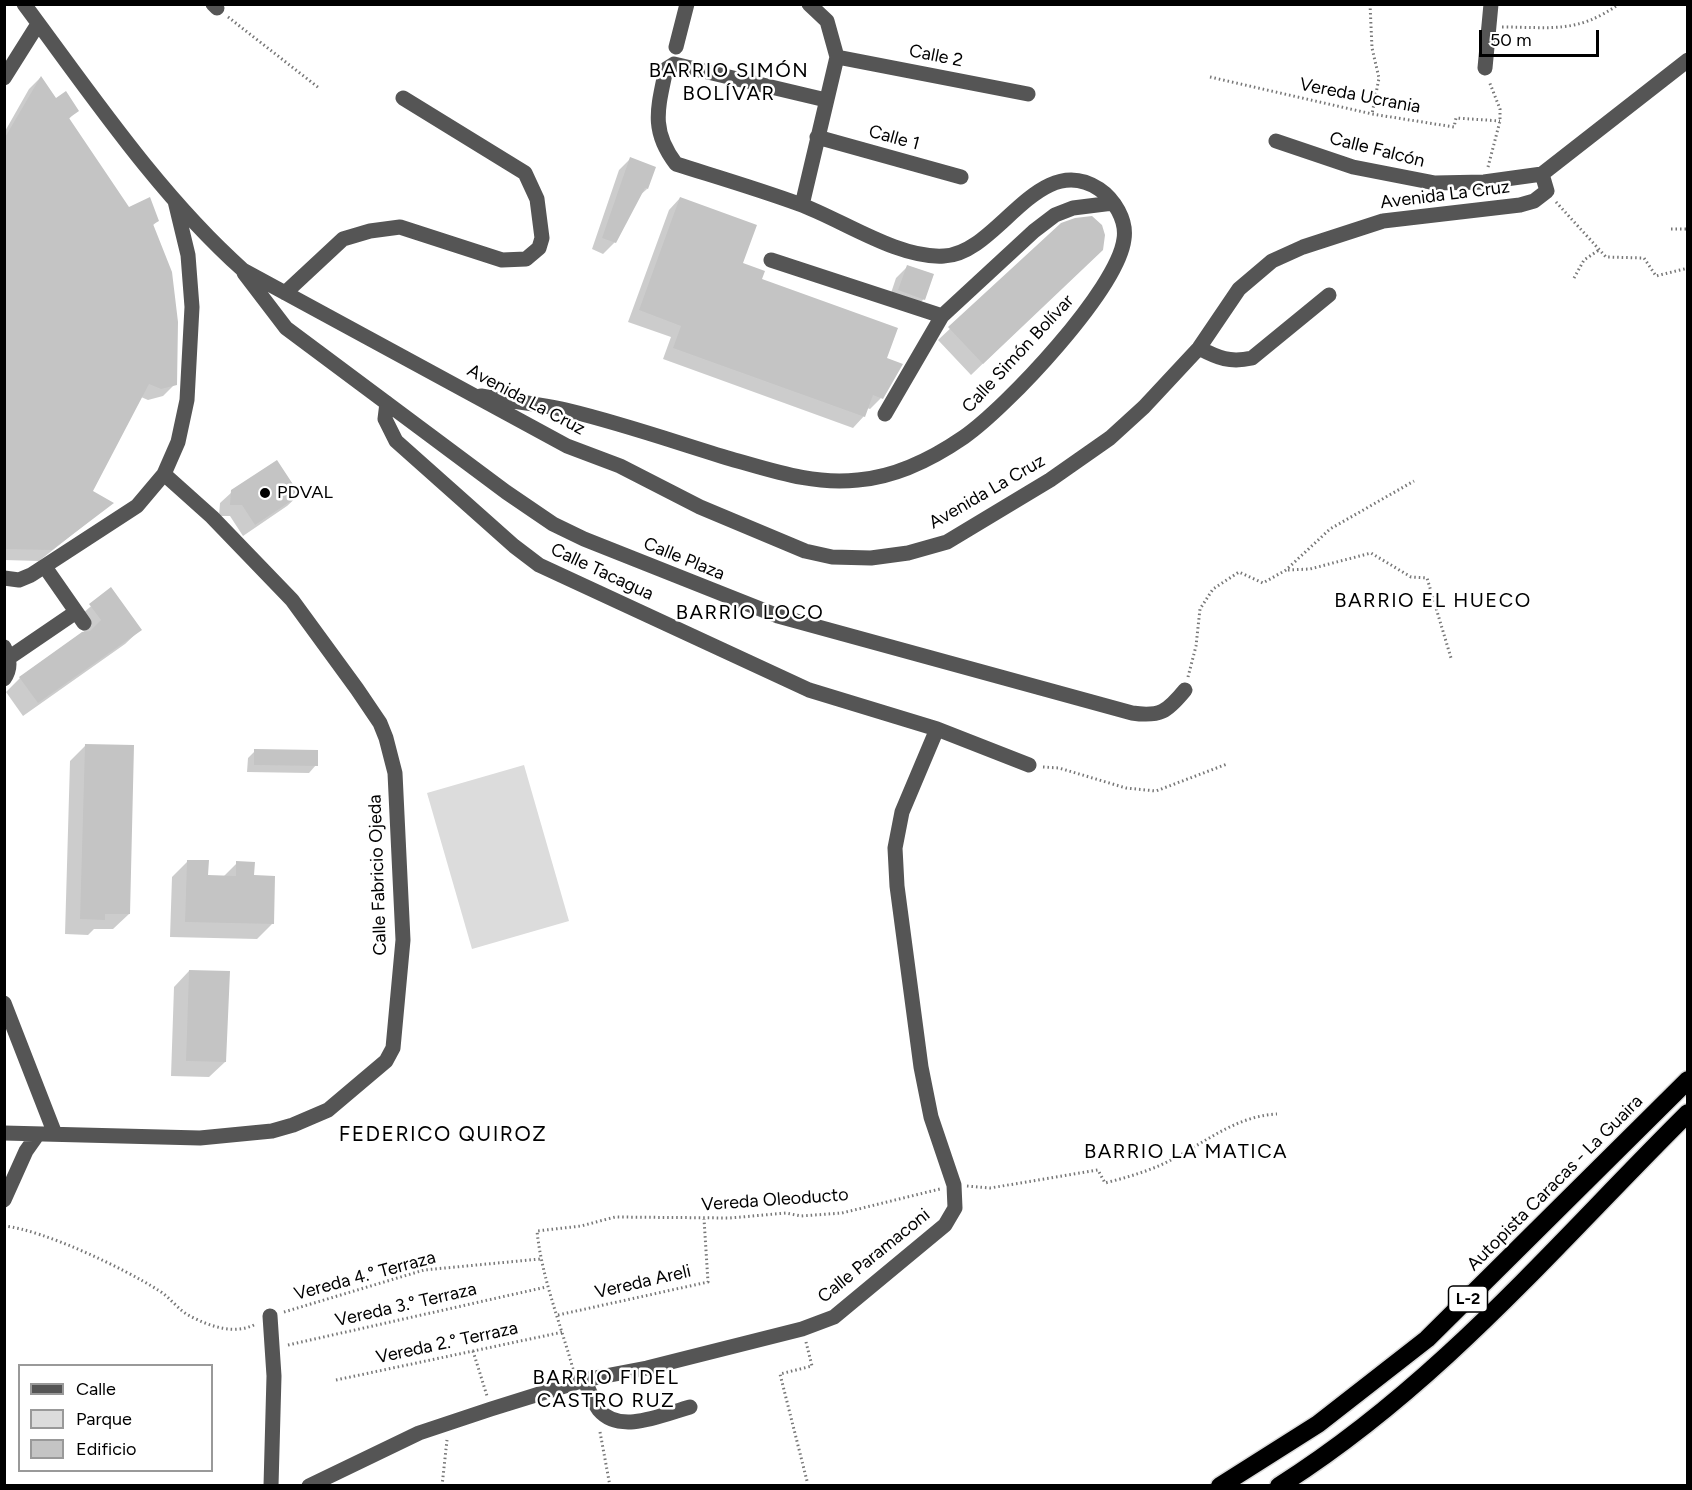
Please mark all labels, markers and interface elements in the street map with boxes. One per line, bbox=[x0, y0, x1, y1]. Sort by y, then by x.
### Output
scale bar bbox=[1482, 18, 1602, 56]
text: 50 m bbox=[1490, 29, 1532, 51]
street label: Calle 2 bbox=[907, 40, 965, 72]
district label: BARRIO SIMÓN BOLÍVAR bbox=[649, 59, 809, 106]
street label: Vereda Ucrania bbox=[1298, 74, 1422, 118]
street label: Calle 1 bbox=[866, 121, 922, 155]
street label: Calle Falcón bbox=[1327, 128, 1427, 172]
street label: Avenida La Cruz bbox=[1379, 176, 1511, 214]
street label: Calle Simón Bolívar bbox=[958, 290, 1078, 418]
street label: Avenida La Cruz bbox=[463, 360, 589, 440]
street label: Avenida La Cruz bbox=[925, 450, 1049, 534]
place label: PDVAL bbox=[277, 482, 333, 504]
marker: PDVAL bbox=[258, 486, 272, 500]
street label: Calle Plaza bbox=[640, 533, 728, 585]
street label: Calle Tacagua bbox=[547, 539, 657, 605]
district label: BARRIO EL HUECO bbox=[1334, 589, 1532, 613]
district label: BARRIO LOCO bbox=[676, 601, 824, 625]
street label: Calle Fabricio Ojeda bbox=[364, 794, 392, 956]
street label: Autopista Caracas - La Guaira bbox=[1463, 1091, 1647, 1275]
district label: FEDERICO QUIROZ bbox=[339, 1122, 547, 1148]
district label: BARRIO LA MATICA bbox=[1084, 1140, 1288, 1164]
street label: Vereda Oleoducto bbox=[701, 1184, 849, 1216]
street label: Calle Paramaconi bbox=[814, 1204, 934, 1308]
street label: Vereda 4.° Terraza bbox=[292, 1247, 438, 1305]
street label: Vereda Areli bbox=[593, 1260, 693, 1304]
street label: Vereda 3.° Terraza bbox=[333, 1278, 479, 1332]
road number: L-2 bbox=[1448, 1286, 1488, 1312]
street label: Vereda 2.° Terraza bbox=[374, 1317, 520, 1369]
legend bbox=[18, 1364, 213, 1472]
district label: BARRIO FIDEL CASTRO RUZ bbox=[533, 1366, 679, 1413]
text: Calle bbox=[76, 1378, 116, 1400]
text: Parque bbox=[76, 1408, 132, 1430]
text: Edificio bbox=[76, 1438, 137, 1460]

